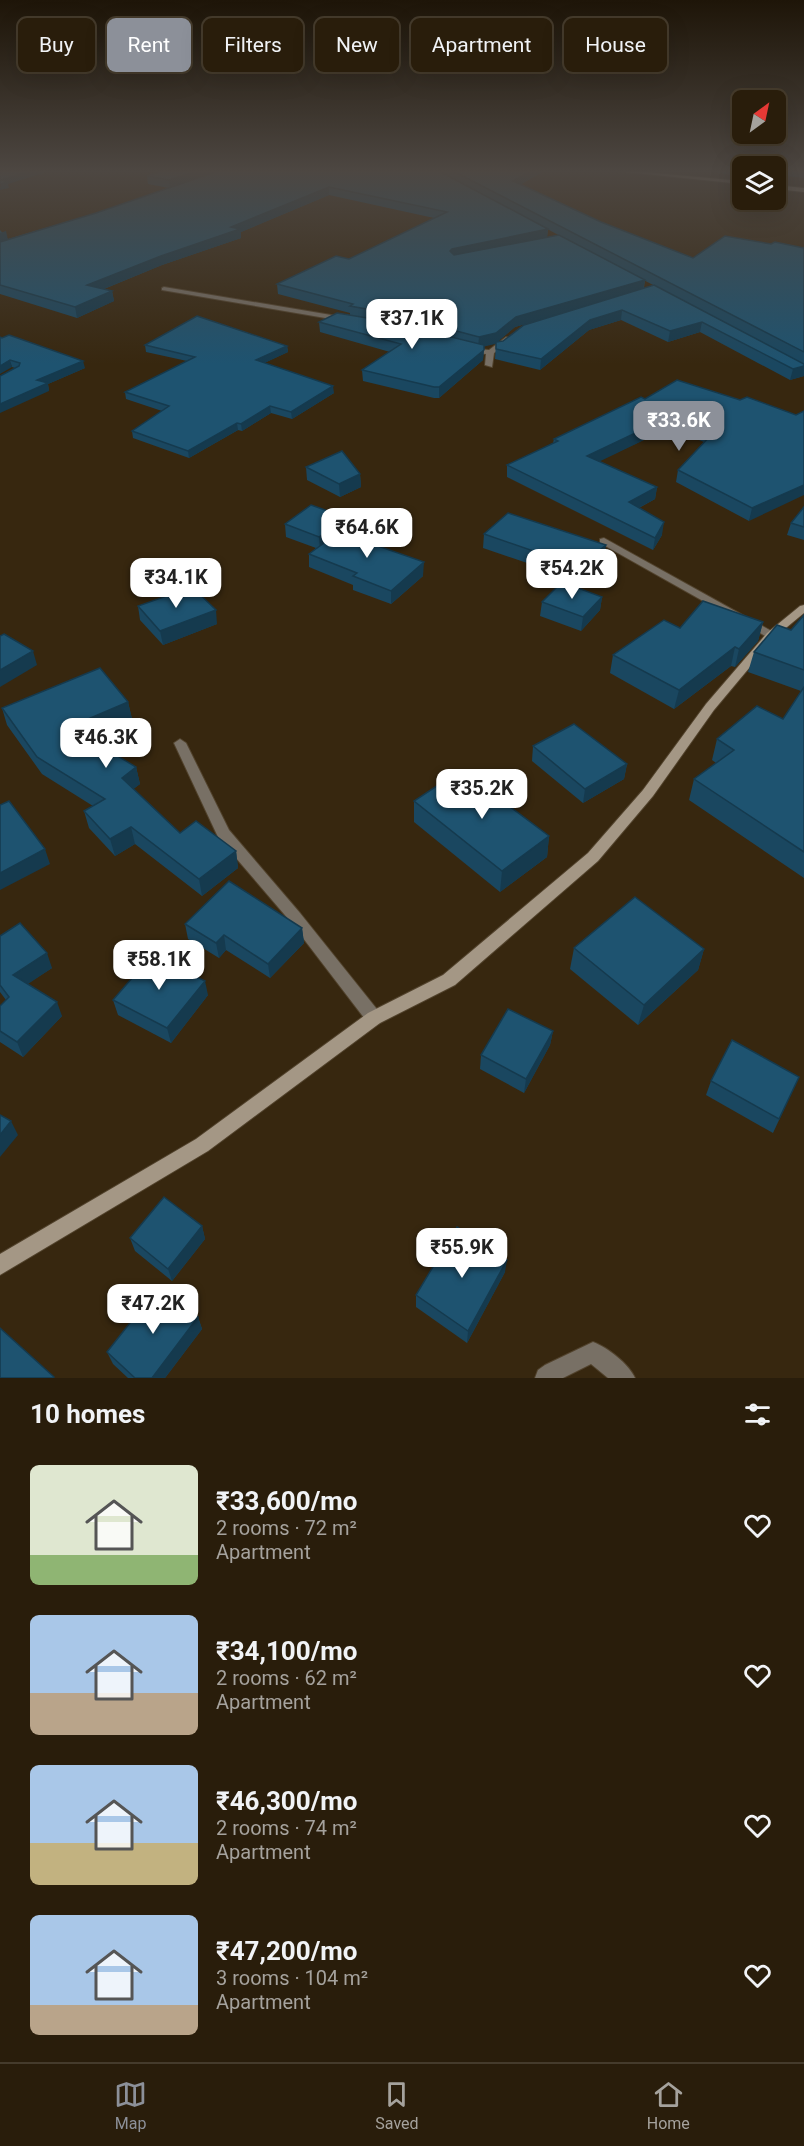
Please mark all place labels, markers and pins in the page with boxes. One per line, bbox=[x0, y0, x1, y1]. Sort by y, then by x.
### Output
pin: ₹37.1K bbox=[363, 299, 461, 350]
pin: ₹33.6K bbox=[630, 401, 728, 452]
pin: ₹64.6K bbox=[318, 508, 416, 559]
pin: ₹54.2K bbox=[523, 549, 621, 600]
pin: ₹34.1K bbox=[127, 558, 225, 609]
pin: ₹46.3K bbox=[57, 718, 155, 769]
pin: ₹35.2K bbox=[433, 769, 531, 820]
pin: ₹58.1K bbox=[110, 940, 208, 991]
pin: ₹55.9K bbox=[413, 1228, 511, 1279]
pin: ₹47.2K bbox=[104, 1284, 202, 1335]

